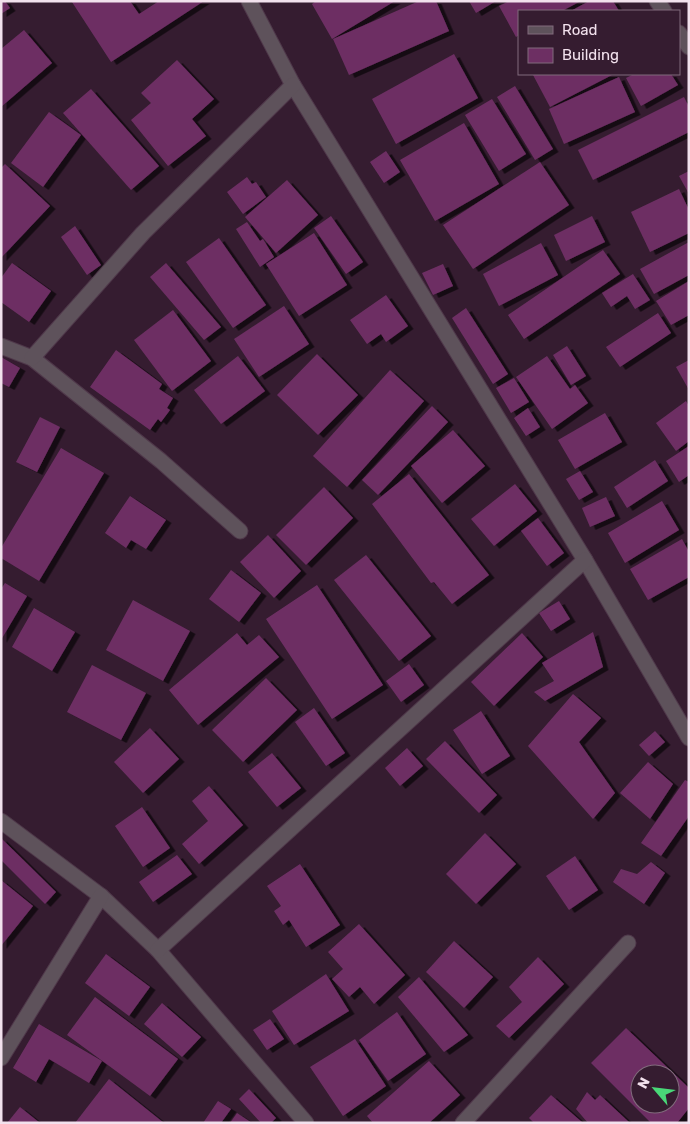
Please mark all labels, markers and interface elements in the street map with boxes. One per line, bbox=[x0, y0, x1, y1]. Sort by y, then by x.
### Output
legend bbox=[518, 10, 680, 75]
text: Road bbox=[562, 21, 598, 39]
text: Building bbox=[562, 46, 619, 64]
north arrow bbox=[630, 1064, 680, 1114]
text: N bbox=[634, 1075, 654, 1092]

